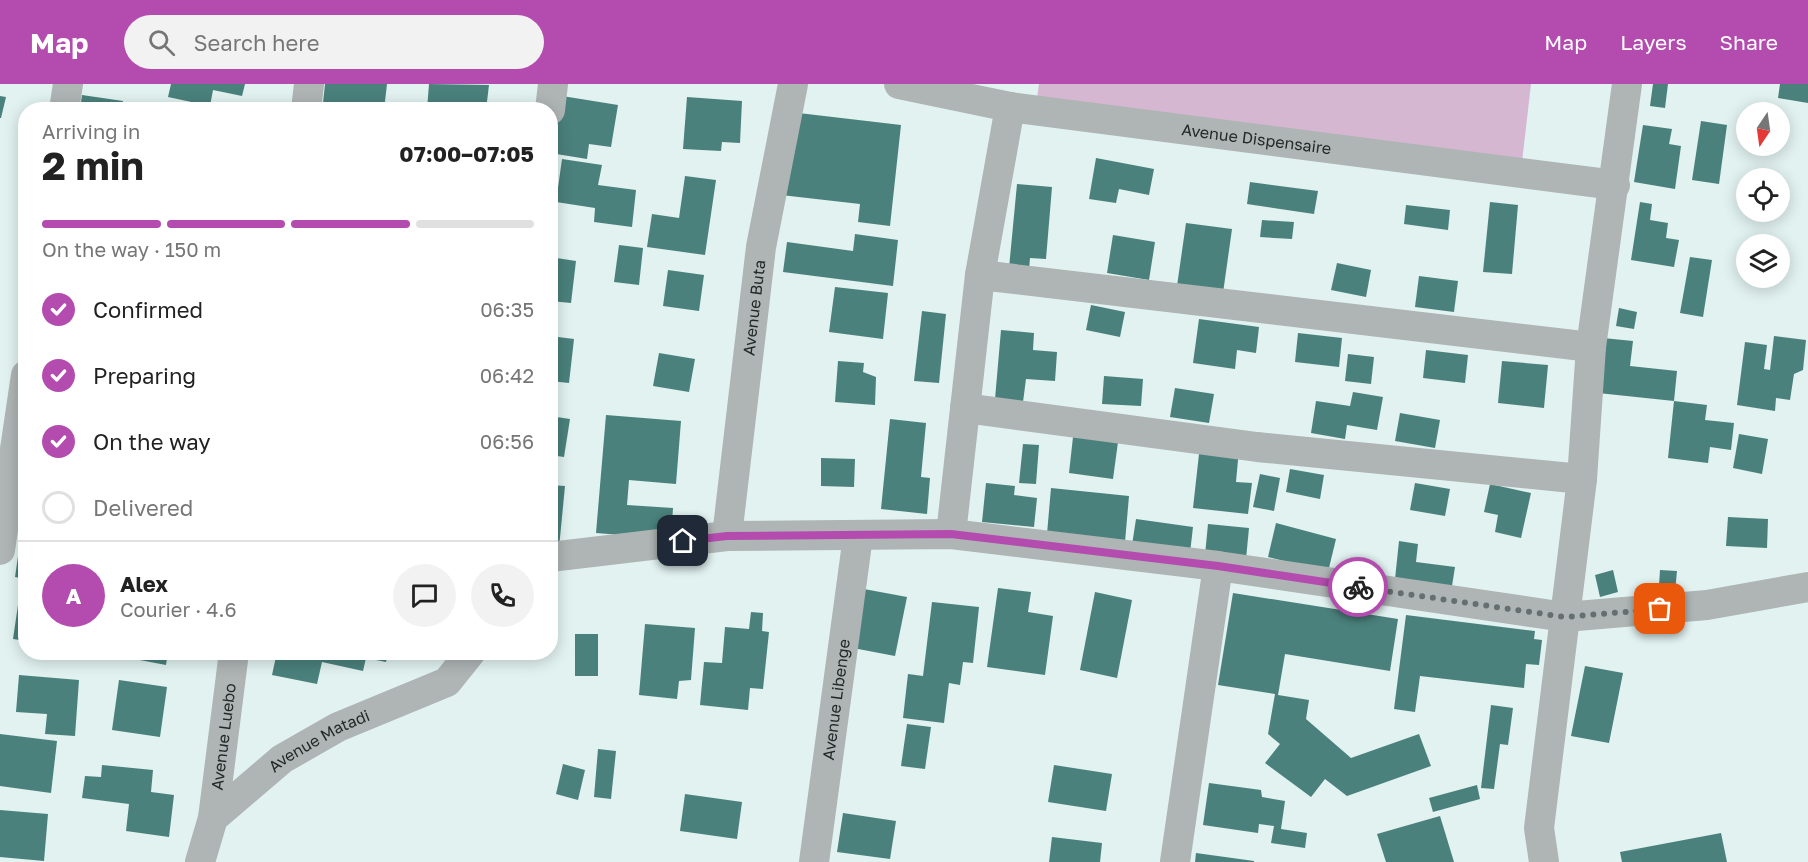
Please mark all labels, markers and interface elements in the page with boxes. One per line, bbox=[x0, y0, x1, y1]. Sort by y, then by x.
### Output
search box bbox=[124, 15, 544, 69]
text: Map bbox=[30, 26, 88, 59]
icon: search bbox=[145, 26, 178, 59]
text: Search here bbox=[193, 29, 319, 56]
text: Map bbox=[1544, 29, 1587, 55]
text: Layers bbox=[1620, 29, 1687, 55]
text: Share bbox=[1720, 29, 1778, 55]
north arrow bbox=[1736, 102, 1790, 156]
map controls bbox=[1736, 102, 1790, 288]
text: Arriving in bbox=[42, 119, 140, 143]
street label: Avenue Dispensaire bbox=[1181, 119, 1333, 158]
text: 07:00–07:05 bbox=[399, 140, 534, 167]
text: 2 min bbox=[42, 142, 144, 189]
button: locate bbox=[1736, 168, 1790, 222]
button: layers bbox=[1736, 234, 1790, 288]
text: On the way · 150 m bbox=[42, 237, 221, 261]
street label: Avenue Buta bbox=[738, 259, 769, 357]
icon: check bbox=[42, 293, 75, 326]
text: Confirmed bbox=[93, 296, 203, 323]
text: 06:35 bbox=[480, 297, 534, 321]
icon: check bbox=[42, 359, 75, 392]
text: Preparing bbox=[93, 362, 196, 389]
text: 06:42 bbox=[480, 363, 534, 387]
icon: check bbox=[42, 425, 75, 458]
text: On the way bbox=[93, 428, 211, 455]
text: 06:56 bbox=[480, 429, 534, 453]
text: Delivered bbox=[93, 494, 193, 521]
pin bbox=[657, 515, 708, 566]
icon: home bbox=[666, 524, 699, 557]
courier bbox=[1328, 557, 1388, 617]
button: chat bbox=[393, 564, 456, 627]
button: phone bbox=[471, 564, 534, 627]
text: Alex bbox=[120, 570, 168, 597]
icon: bike bbox=[1342, 571, 1375, 604]
text: A bbox=[66, 582, 81, 609]
pin bbox=[1634, 583, 1685, 634]
icon: bag bbox=[1643, 592, 1676, 625]
text: Courier · 4.6 bbox=[120, 597, 237, 621]
street label: Avenue Libenge bbox=[818, 638, 854, 761]
street label: Avenue Luebo bbox=[207, 682, 240, 791]
street label: Avenue Matadi bbox=[264, 705, 373, 776]

